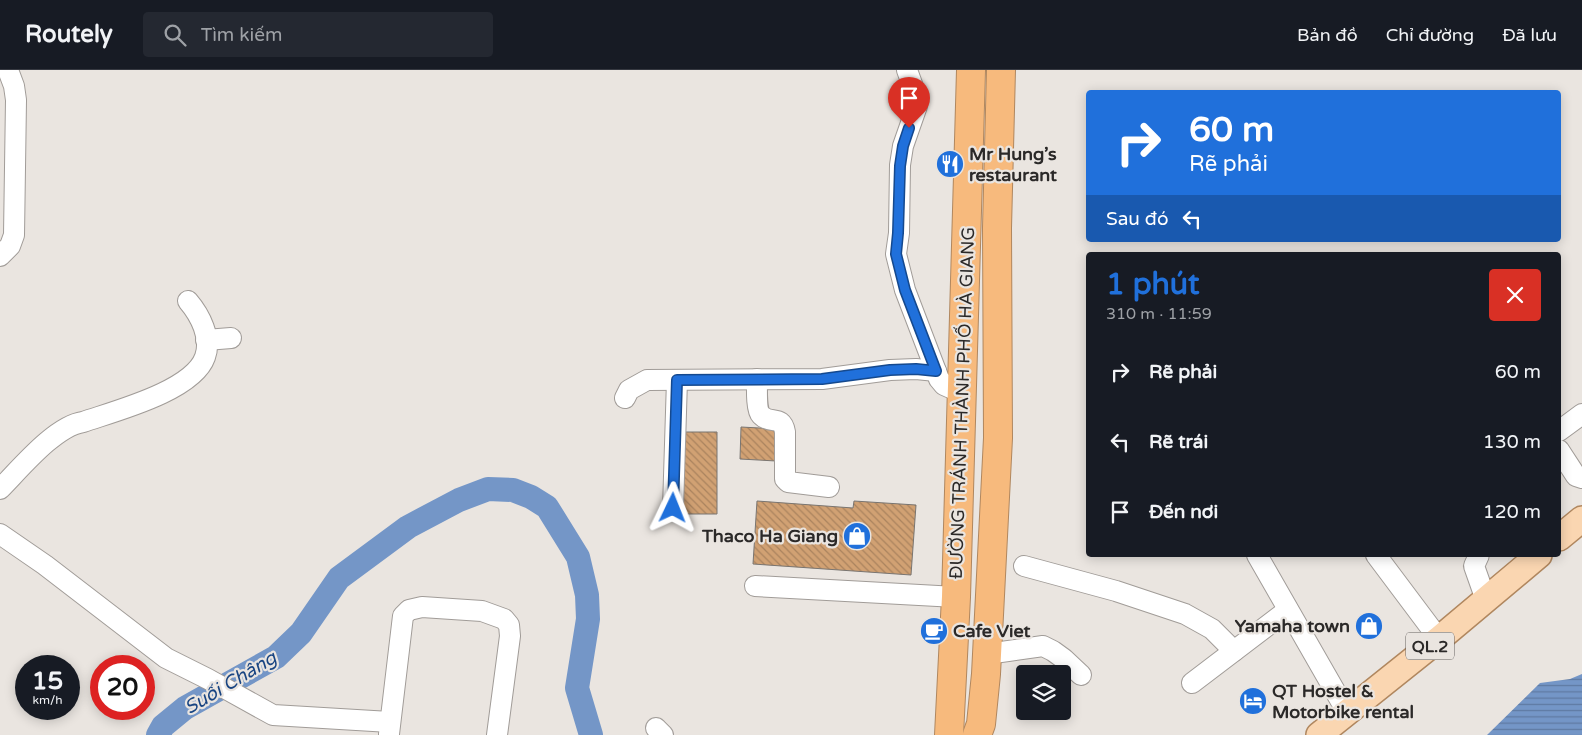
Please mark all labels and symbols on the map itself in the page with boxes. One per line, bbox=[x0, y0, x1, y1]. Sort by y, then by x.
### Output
pin bbox=[888, 77, 930, 128]
place label: Mr Hung’s restaurant bbox=[969, 143, 1057, 186]
restaurant icon: Mr Hung’s restaurant bbox=[935, 149, 965, 179]
street label: ĐƯỜNG TRÁNH THÀNH PHỐ HÀ GIANG bbox=[945, 227, 979, 579]
position arrow bbox=[646, 481, 698, 533]
shop icon: Thaco Ha Giang bbox=[842, 521, 872, 551]
place label: Thaco Ha Giang bbox=[701, 525, 838, 547]
shop icon: Yamaha town bbox=[1354, 611, 1384, 641]
place label: Yamaha town bbox=[1235, 615, 1350, 637]
cafe icon: Cafe Viet bbox=[919, 616, 949, 646]
place label: Cafe Viet bbox=[953, 620, 1031, 642]
road number: QL.2 bbox=[1406, 632, 1454, 660]
water label: Suối Châng bbox=[181, 646, 281, 719]
speed limit sign: 20 bbox=[90, 655, 155, 720]
place label: QT Hostel & Motorbike rental bbox=[1272, 680, 1414, 723]
hotel icon: QT Hostel & Motorbike rental bbox=[1238, 686, 1268, 716]

